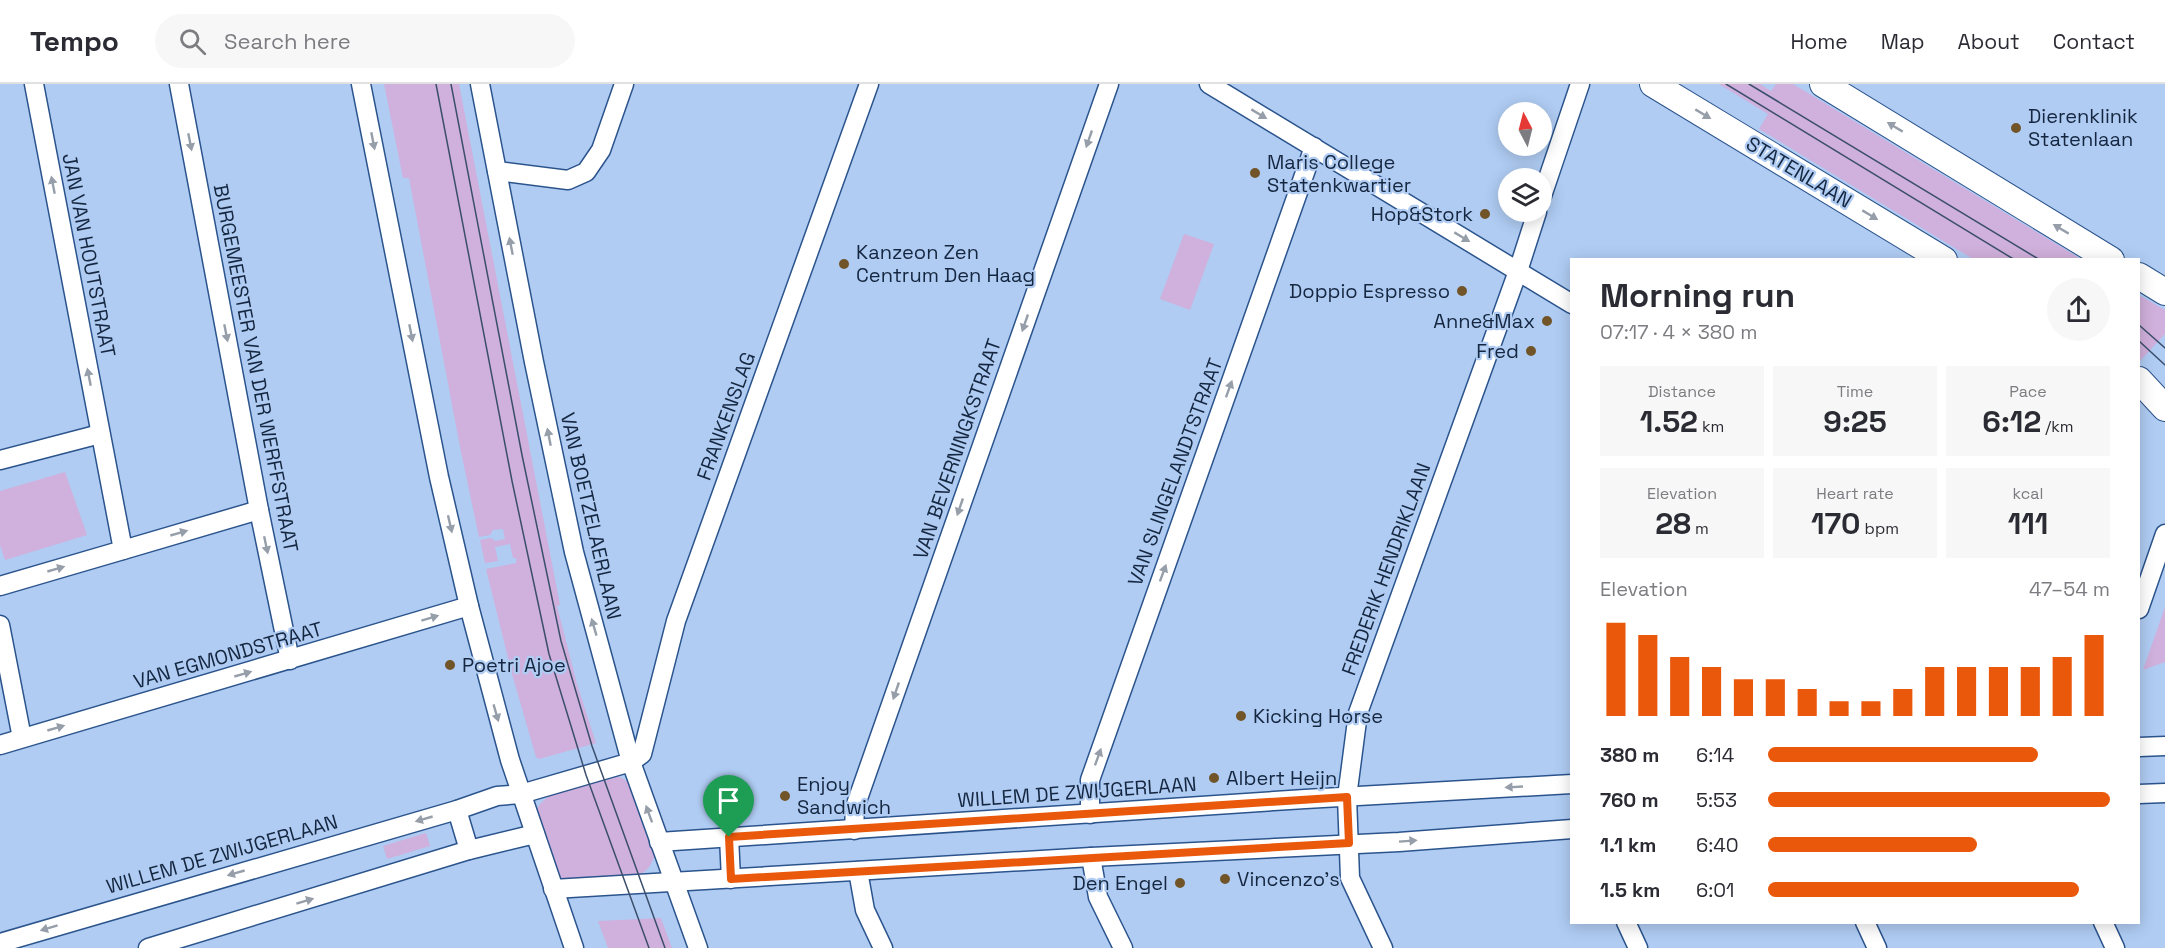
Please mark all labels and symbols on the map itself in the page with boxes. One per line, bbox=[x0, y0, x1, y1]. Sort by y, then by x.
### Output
north arrow bbox=[1498, 102, 1552, 156]
place label: Dierenklinik Statenlaan bbox=[2028, 103, 2138, 152]
one-way arrow bbox=[1251, 109, 1267, 120]
one-way arrow bbox=[1695, 109, 1711, 120]
marker: Dierenklinik Statenlaan bbox=[2009, 121, 2023, 135]
one-way arrow bbox=[1887, 122, 1903, 133]
one-way arrow bbox=[1084, 130, 1094, 148]
street label: STATENLAAN bbox=[1741, 130, 1857, 214]
one-way arrow bbox=[186, 132, 195, 151]
one-way arrow bbox=[369, 132, 378, 151]
place label: Maris College Statenkwartier bbox=[1267, 149, 1411, 198]
street label: JAN VAN HOUTSTRAAT bbox=[56, 151, 122, 359]
marker: Maris College Statenkwartier bbox=[1248, 166, 1262, 180]
one-way arrow bbox=[48, 175, 57, 194]
street label: BURGEMEESTER VAN DER WERFFSTRAAT bbox=[208, 182, 305, 555]
place label: Hop&Stork bbox=[1371, 201, 1473, 227]
marker: Hop&Stork bbox=[1478, 207, 1492, 221]
one-way arrow bbox=[1862, 209, 1878, 220]
one-way arrow bbox=[2052, 224, 2069, 234]
one-way arrow bbox=[1454, 232, 1470, 243]
one-way arrow bbox=[507, 236, 516, 255]
place label: Kanzeon Zen Centrum Den Haag bbox=[856, 239, 1035, 288]
marker: Kanzeon Zen Centrum Den Haag bbox=[837, 257, 851, 271]
place label: Doppio Espresso bbox=[1289, 278, 1450, 304]
marker: Doppio Espresso bbox=[1455, 284, 1469, 298]
place label: Anne&Max bbox=[1433, 308, 1535, 334]
one-way arrow bbox=[1019, 314, 1029, 332]
marker: Anne&Max bbox=[1540, 314, 1554, 328]
one-way arrow bbox=[407, 323, 416, 342]
one-way arrow bbox=[222, 324, 231, 343]
street label: VAN BEVERNINGKSTRAAT bbox=[907, 335, 1007, 563]
place label: Fred bbox=[1476, 338, 1519, 364]
marker: Fred bbox=[1524, 344, 1538, 358]
street label: FRANKENSLAG bbox=[691, 348, 761, 484]
street label: VAN SLINGELANDTSTRAAT bbox=[1122, 354, 1228, 589]
one-way arrow bbox=[84, 367, 93, 386]
one-way arrow bbox=[1224, 380, 1234, 398]
street label: VAN BOETZELAERLAAN bbox=[555, 410, 627, 622]
one-way arrow bbox=[544, 428, 553, 447]
street label: FREDERIK HENDRIKLAAN bbox=[1335, 459, 1437, 679]
one-way arrow bbox=[955, 498, 965, 516]
one-way arrow bbox=[445, 514, 455, 533]
one-way arrow bbox=[170, 528, 188, 538]
one-way arrow bbox=[262, 536, 272, 555]
one-way arrow bbox=[47, 564, 65, 573]
one-way arrow bbox=[1159, 564, 1169, 582]
one-way arrow bbox=[421, 613, 439, 622]
street label: VAN EGMONDSTRAAT bbox=[130, 615, 326, 694]
one-way arrow bbox=[589, 618, 598, 636]
place label: Poetri Ajoe bbox=[462, 652, 566, 678]
marker: Poetri Ajoe bbox=[443, 658, 457, 672]
one-way arrow bbox=[235, 669, 253, 678]
one-way arrow bbox=[890, 682, 900, 700]
place label: Kicking Horse bbox=[1253, 703, 1383, 729]
one-way arrow bbox=[492, 704, 502, 722]
marker: Kicking Horse bbox=[1234, 709, 1248, 723]
one-way arrow bbox=[47, 723, 65, 732]
one-way arrow bbox=[1094, 747, 1104, 765]
place label: Albert Heijn bbox=[1226, 765, 1337, 791]
place label: Enjoy Sandwich bbox=[797, 771, 891, 820]
street label: WILLEM DE ZWIJGERLAAN bbox=[957, 771, 1197, 813]
marker: Albert Heijn bbox=[1207, 771, 1221, 785]
pin bbox=[703, 775, 754, 837]
one-way arrow bbox=[1504, 783, 1523, 792]
marker: Enjoy Sandwich bbox=[778, 789, 792, 803]
one-way arrow bbox=[644, 805, 654, 823]
street label: WILLEM DE ZWIJGERLAAN bbox=[103, 808, 341, 900]
one-way arrow bbox=[415, 815, 433, 825]
one-way arrow bbox=[1398, 836, 1417, 846]
place label: Vincenzo's bbox=[1237, 866, 1340, 892]
one-way arrow bbox=[227, 869, 245, 878]
place label: Den Engel bbox=[1072, 870, 1168, 896]
marker: Vincenzo's bbox=[1218, 872, 1232, 886]
marker: Den Engel bbox=[1173, 876, 1187, 890]
one-way arrow bbox=[296, 896, 314, 905]
one-way arrow bbox=[40, 924, 58, 933]

